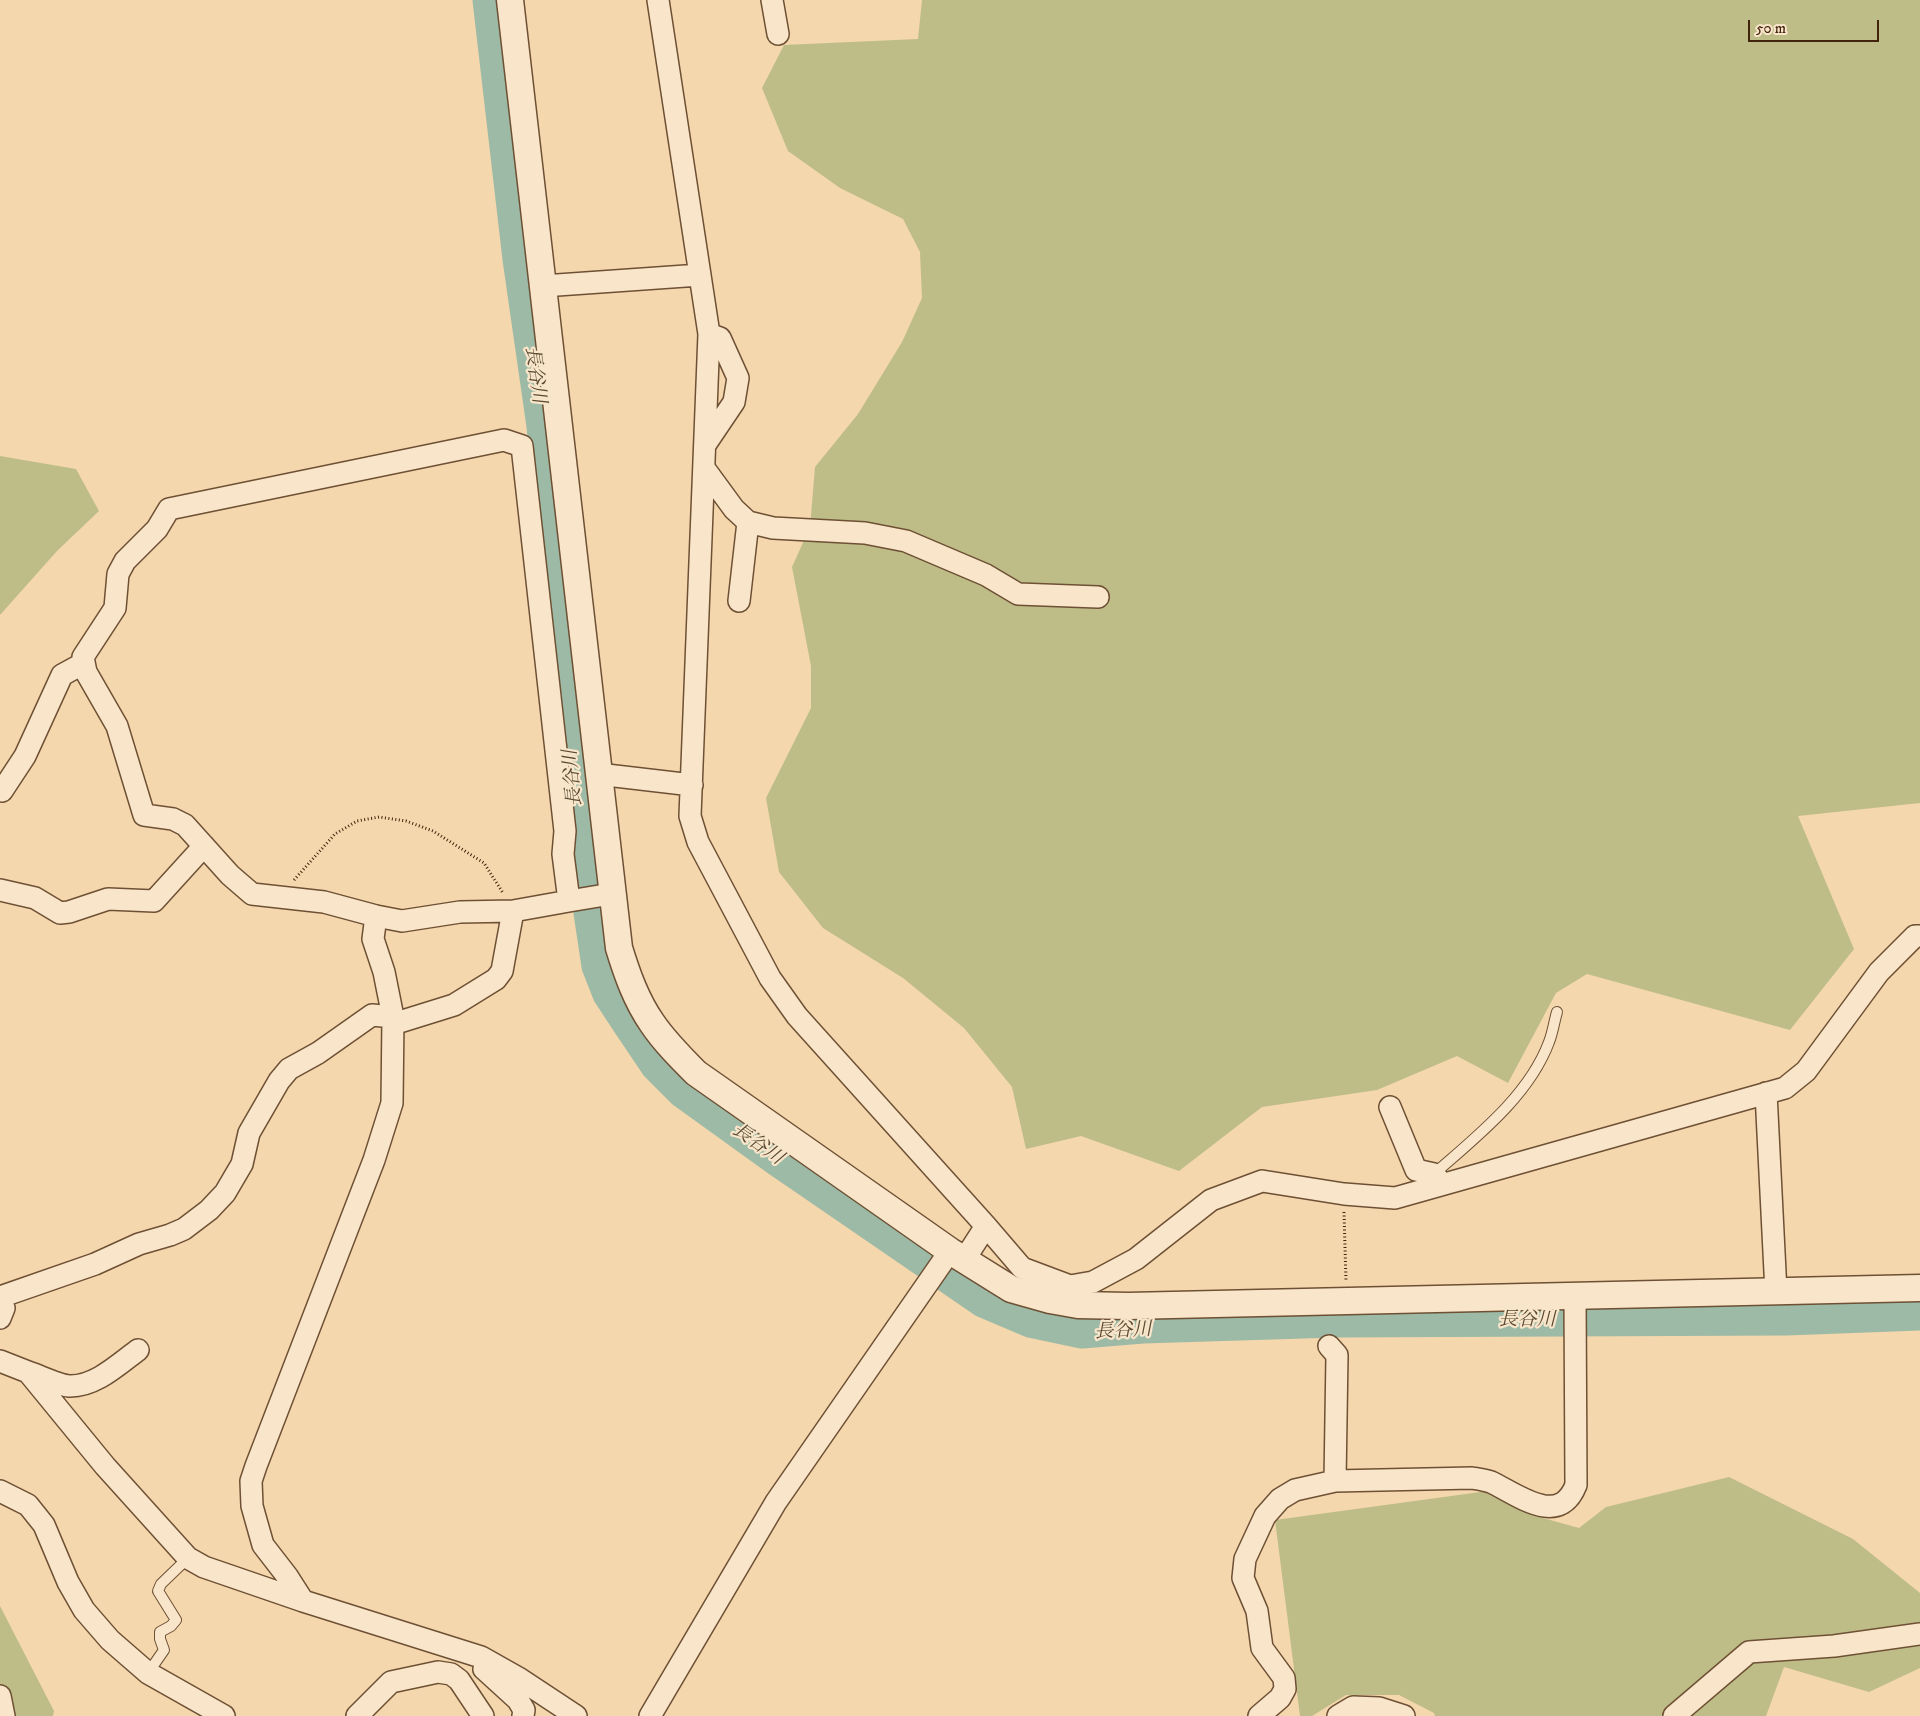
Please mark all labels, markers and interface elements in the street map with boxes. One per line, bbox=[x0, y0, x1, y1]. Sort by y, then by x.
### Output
scale bar bbox=[1750, 10, 1881, 42]
text: 50 m bbox=[1756, 19, 1786, 38]
water label: 長谷川 bbox=[519, 345, 549, 405]
water label: 長谷川 bbox=[560, 749, 588, 807]
water label: 長谷川 bbox=[727, 1119, 787, 1171]
water label: 長谷川 bbox=[1499, 1310, 1555, 1332]
water label: 長谷川 bbox=[1094, 1319, 1152, 1345]

